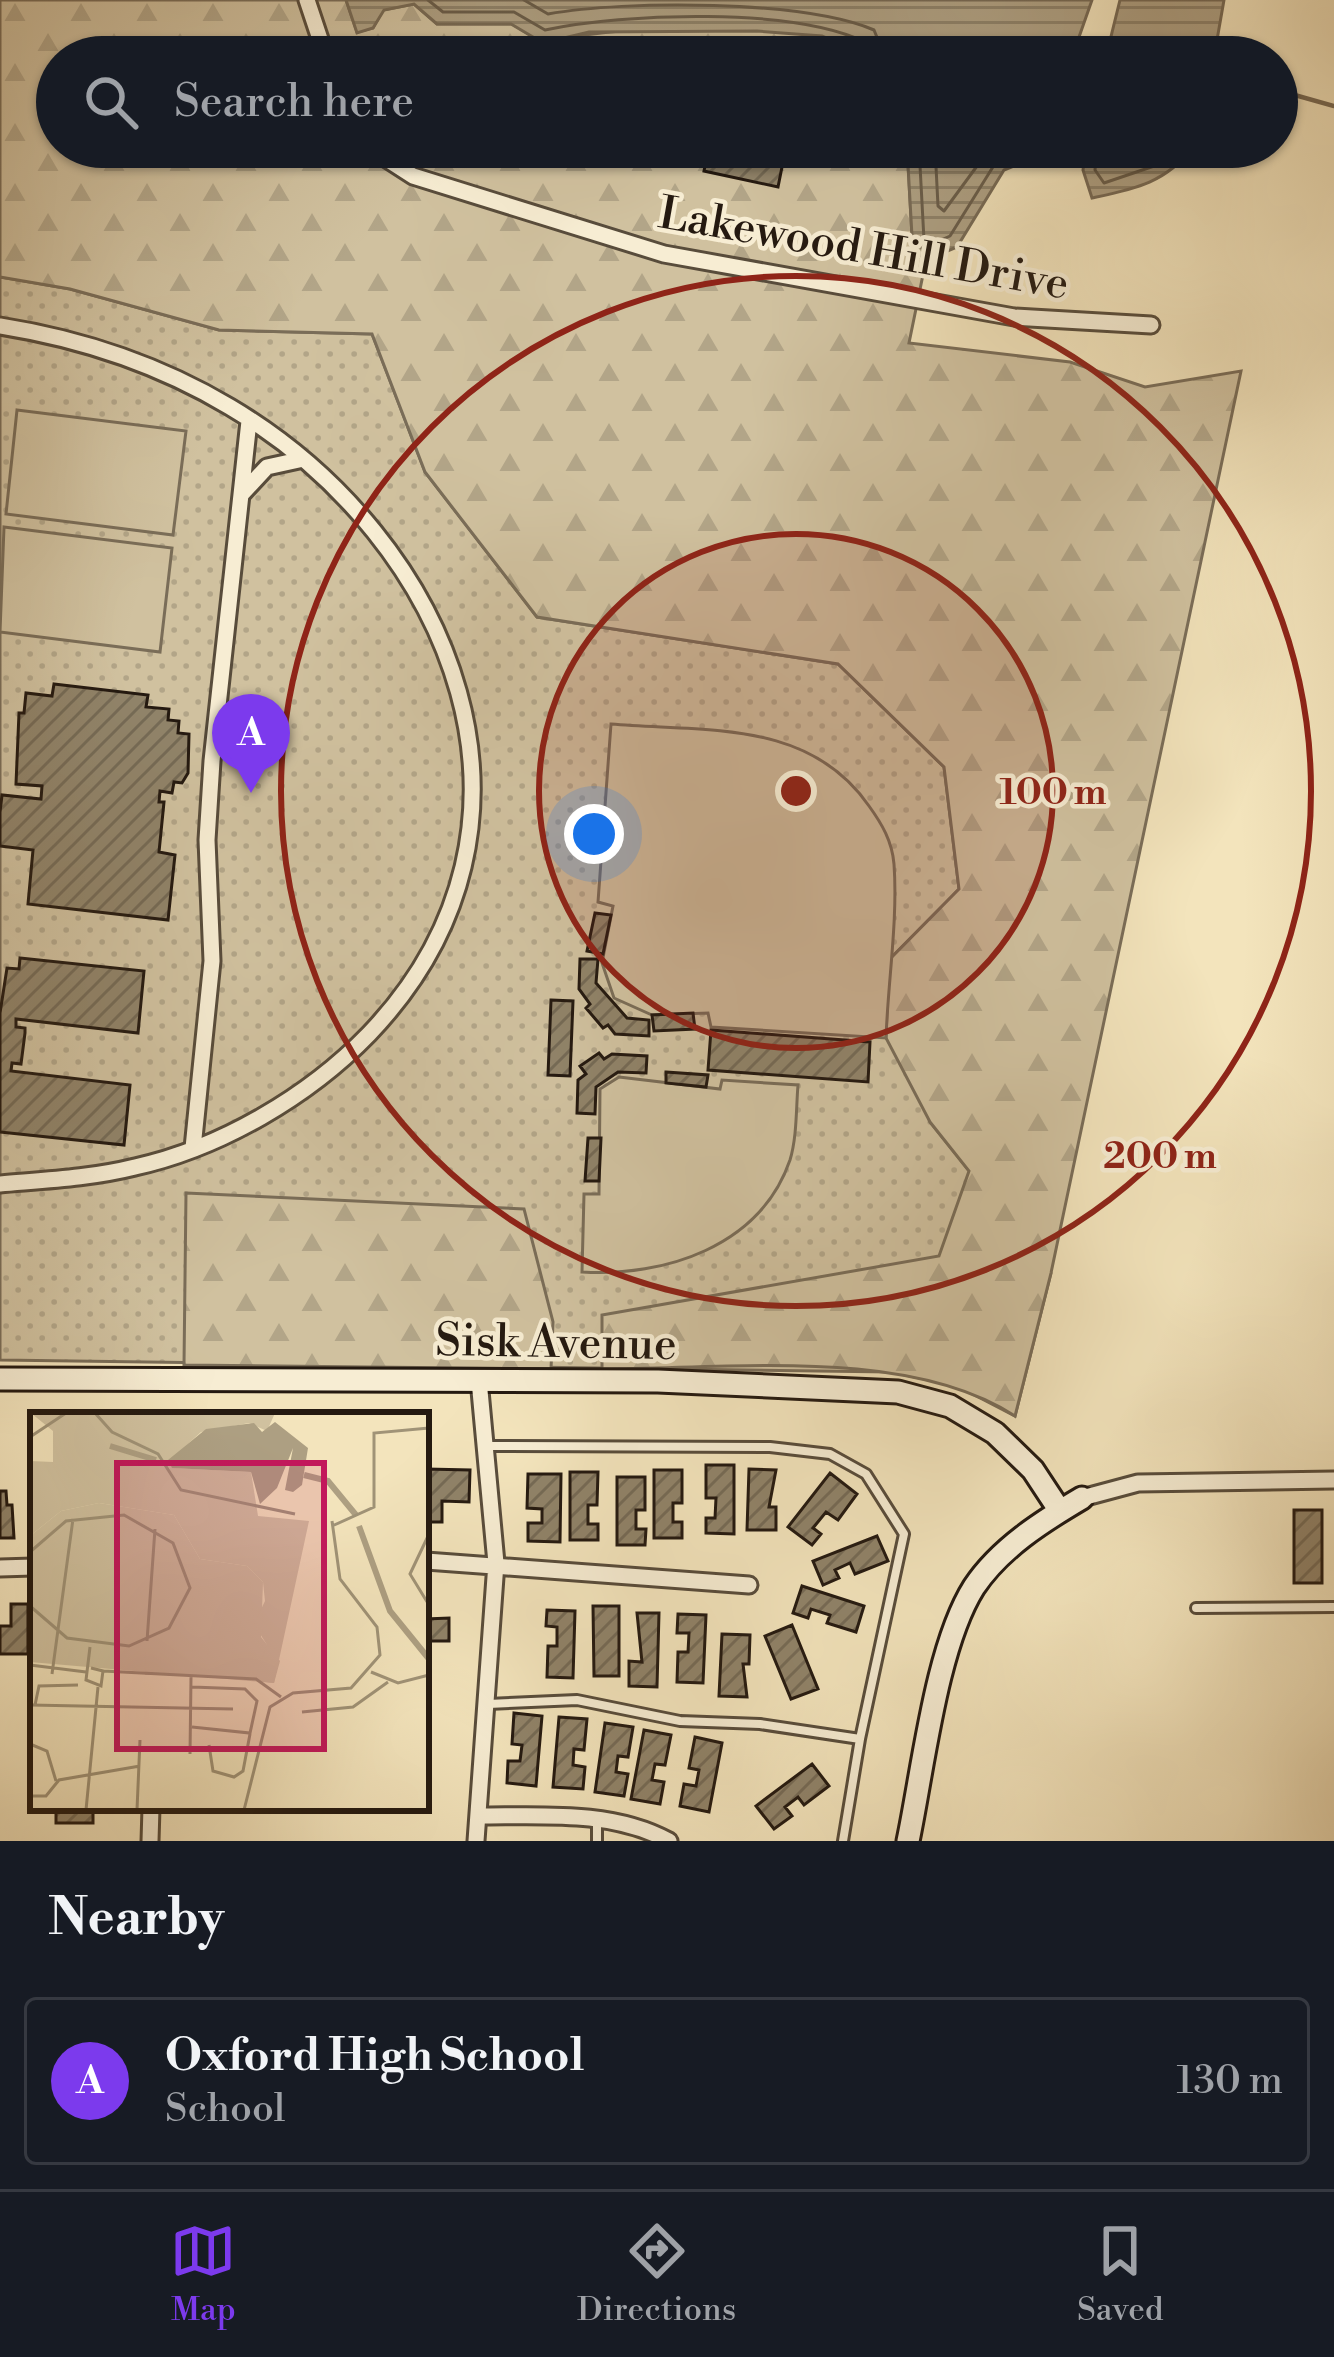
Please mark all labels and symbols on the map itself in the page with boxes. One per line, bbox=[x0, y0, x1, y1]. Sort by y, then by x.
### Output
street label: Lakewood Hill Drive bbox=[654, 185, 1073, 314]
pin: A bbox=[212, 694, 290, 793]
centre of rings bbox=[775, 770, 817, 812]
text: 100 m bbox=[1000, 771, 1107, 816]
your location bbox=[564, 804, 624, 864]
text: 200 m bbox=[1103, 1135, 1217, 1180]
street label: Sisk Avenue bbox=[435, 1313, 677, 1374]
inset map bbox=[30, 1412, 429, 1811]

